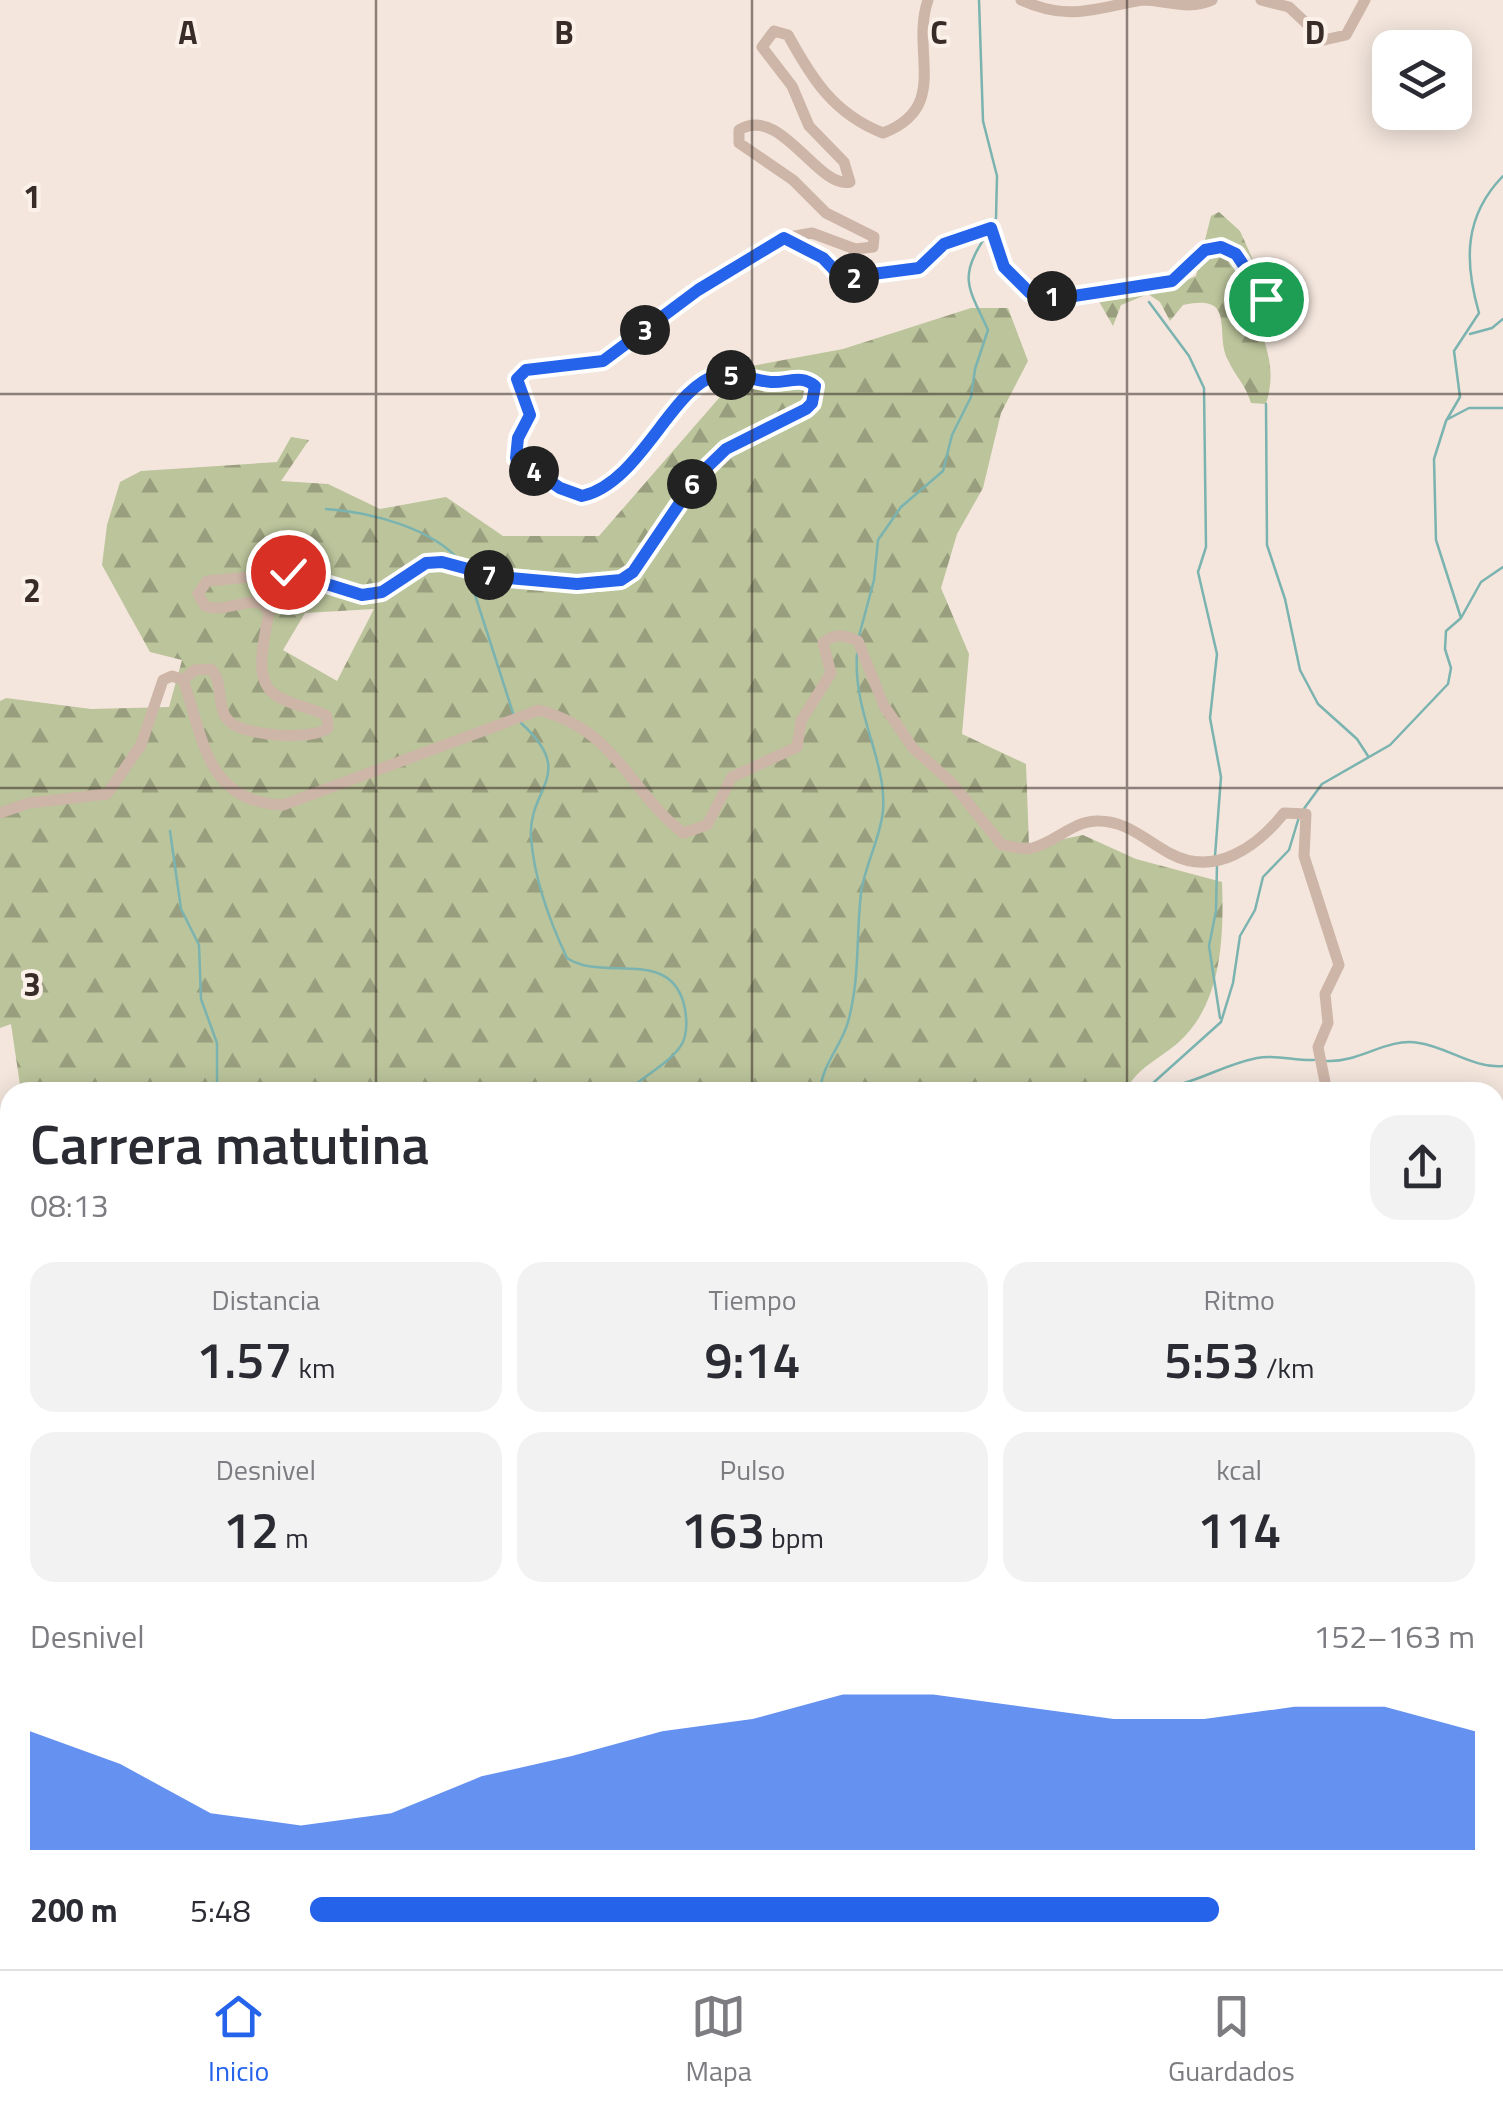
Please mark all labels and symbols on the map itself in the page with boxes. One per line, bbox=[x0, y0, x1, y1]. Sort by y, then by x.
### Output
text: A bbox=[178, 8, 198, 56]
text: B bbox=[554, 8, 574, 56]
text: C bbox=[930, 8, 948, 56]
text: D bbox=[1305, 8, 1325, 56]
text: 1 bbox=[23, 172, 41, 220]
pin: 2 bbox=[829, 253, 879, 303]
pin bbox=[1224, 257, 1309, 342]
pin: 1 bbox=[1027, 271, 1077, 321]
pin: 3 bbox=[620, 305, 670, 355]
pin: 5 bbox=[706, 350, 756, 400]
pin: 4 bbox=[509, 446, 559, 496]
pin: 6 bbox=[667, 459, 717, 509]
pin bbox=[246, 530, 331, 615]
pin: 7 bbox=[464, 550, 514, 600]
text: 2 bbox=[23, 566, 41, 614]
text: 3 bbox=[23, 960, 41, 1008]

